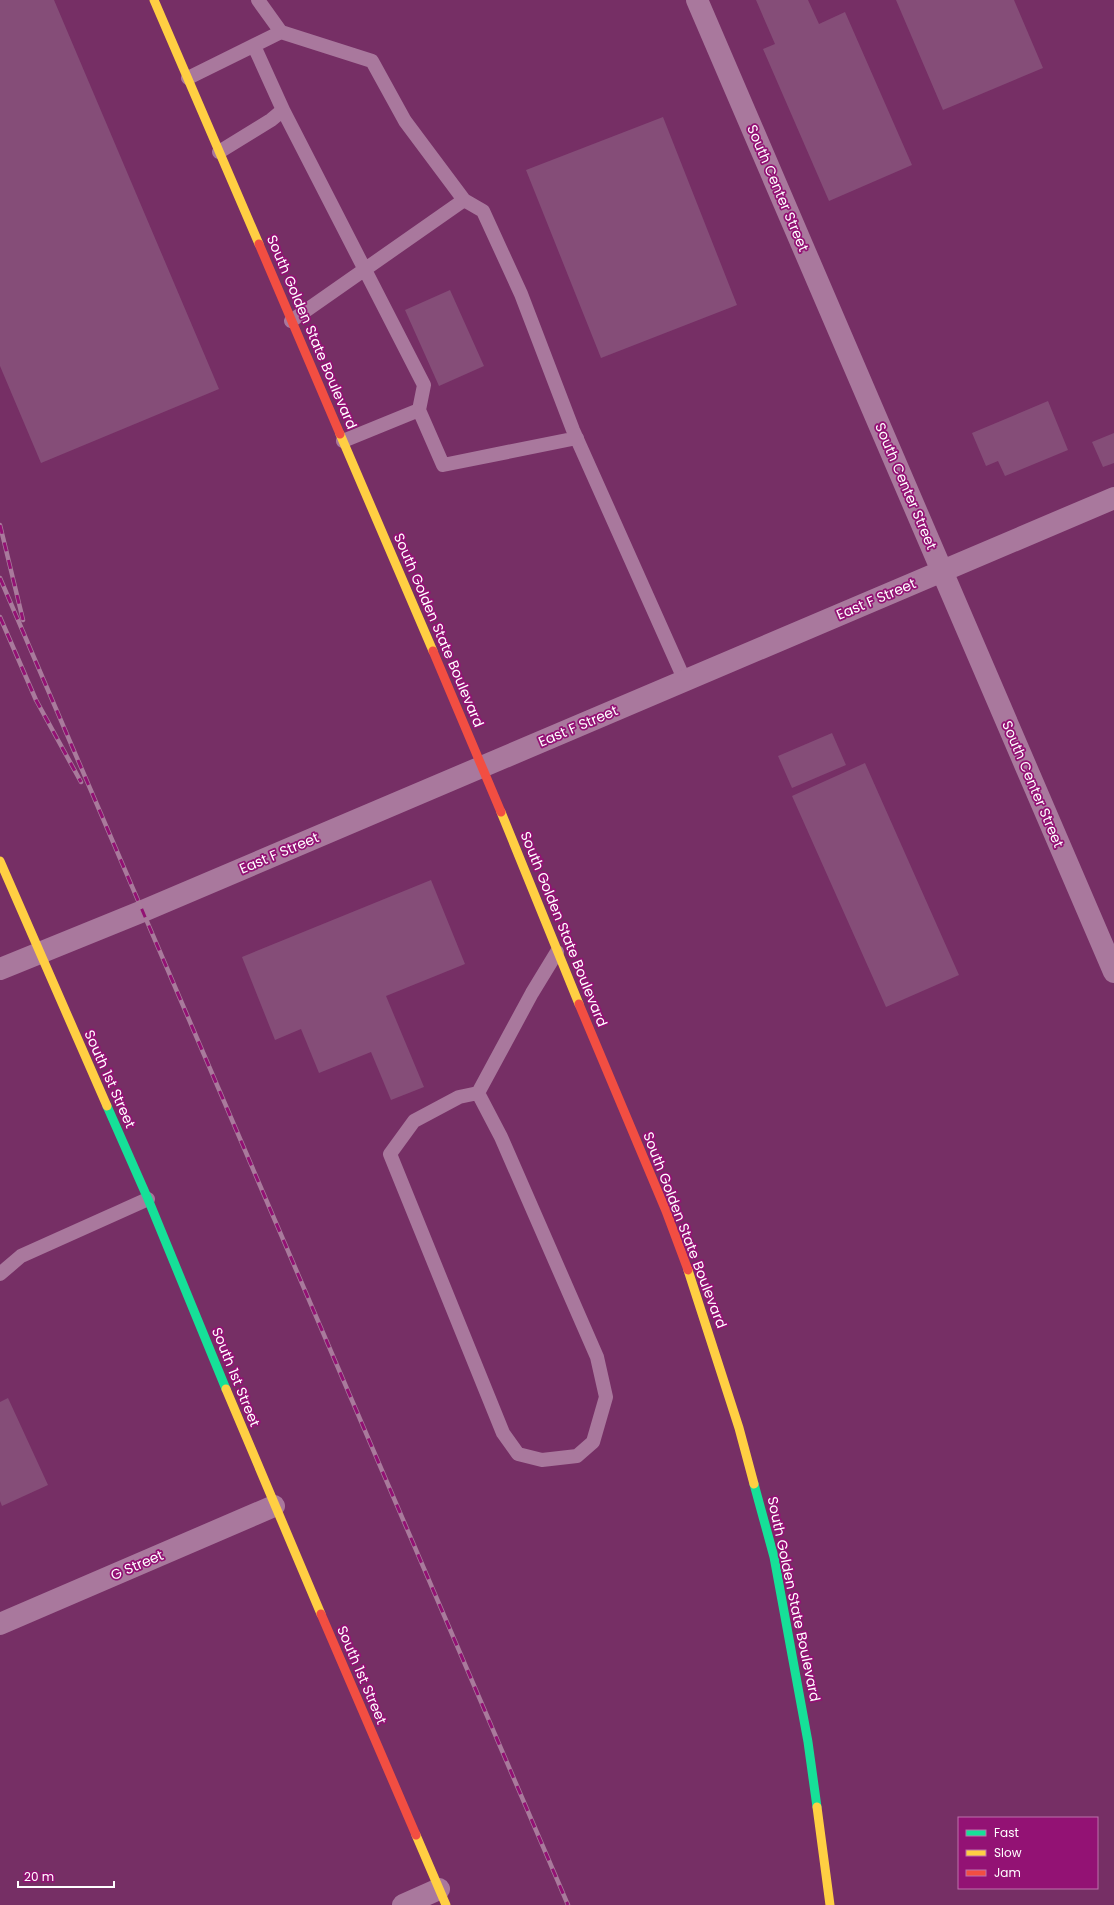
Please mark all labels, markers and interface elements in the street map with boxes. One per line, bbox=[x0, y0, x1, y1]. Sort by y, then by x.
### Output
street label: South Center Street bbox=[742, 121, 814, 255]
street label: South Golden State Boulevard bbox=[262, 232, 362, 432]
street label: South Center Street bbox=[870, 419, 942, 553]
street label: South Golden State Boulevard bbox=[389, 530, 489, 730]
street label: East F Street bbox=[833, 573, 919, 625]
street label: East F Street bbox=[535, 700, 621, 752]
street label: South Center Street bbox=[997, 717, 1069, 851]
street label: East F Street bbox=[236, 827, 322, 879]
street label: South Golden State Boulevard bbox=[516, 828, 612, 1030]
street label: South 1st Street bbox=[79, 1027, 141, 1131]
street label: South Golden State Boulevard bbox=[638, 1129, 732, 1331]
street label: South 1st Street bbox=[207, 1324, 265, 1430]
street label: South Golden State Boulevard bbox=[762, 1495, 826, 1703]
street label: G Street bbox=[107, 1545, 167, 1585]
street label: South 1st Street bbox=[332, 1623, 392, 1727]
legend bbox=[958, 1817, 1098, 1889]
text: Fast bbox=[994, 1824, 1019, 1841]
text: Slow bbox=[994, 1844, 1022, 1861]
scale bar bbox=[18, 1863, 114, 1889]
text: Jam bbox=[994, 1864, 1021, 1881]
text: 20 m bbox=[24, 1868, 54, 1885]

